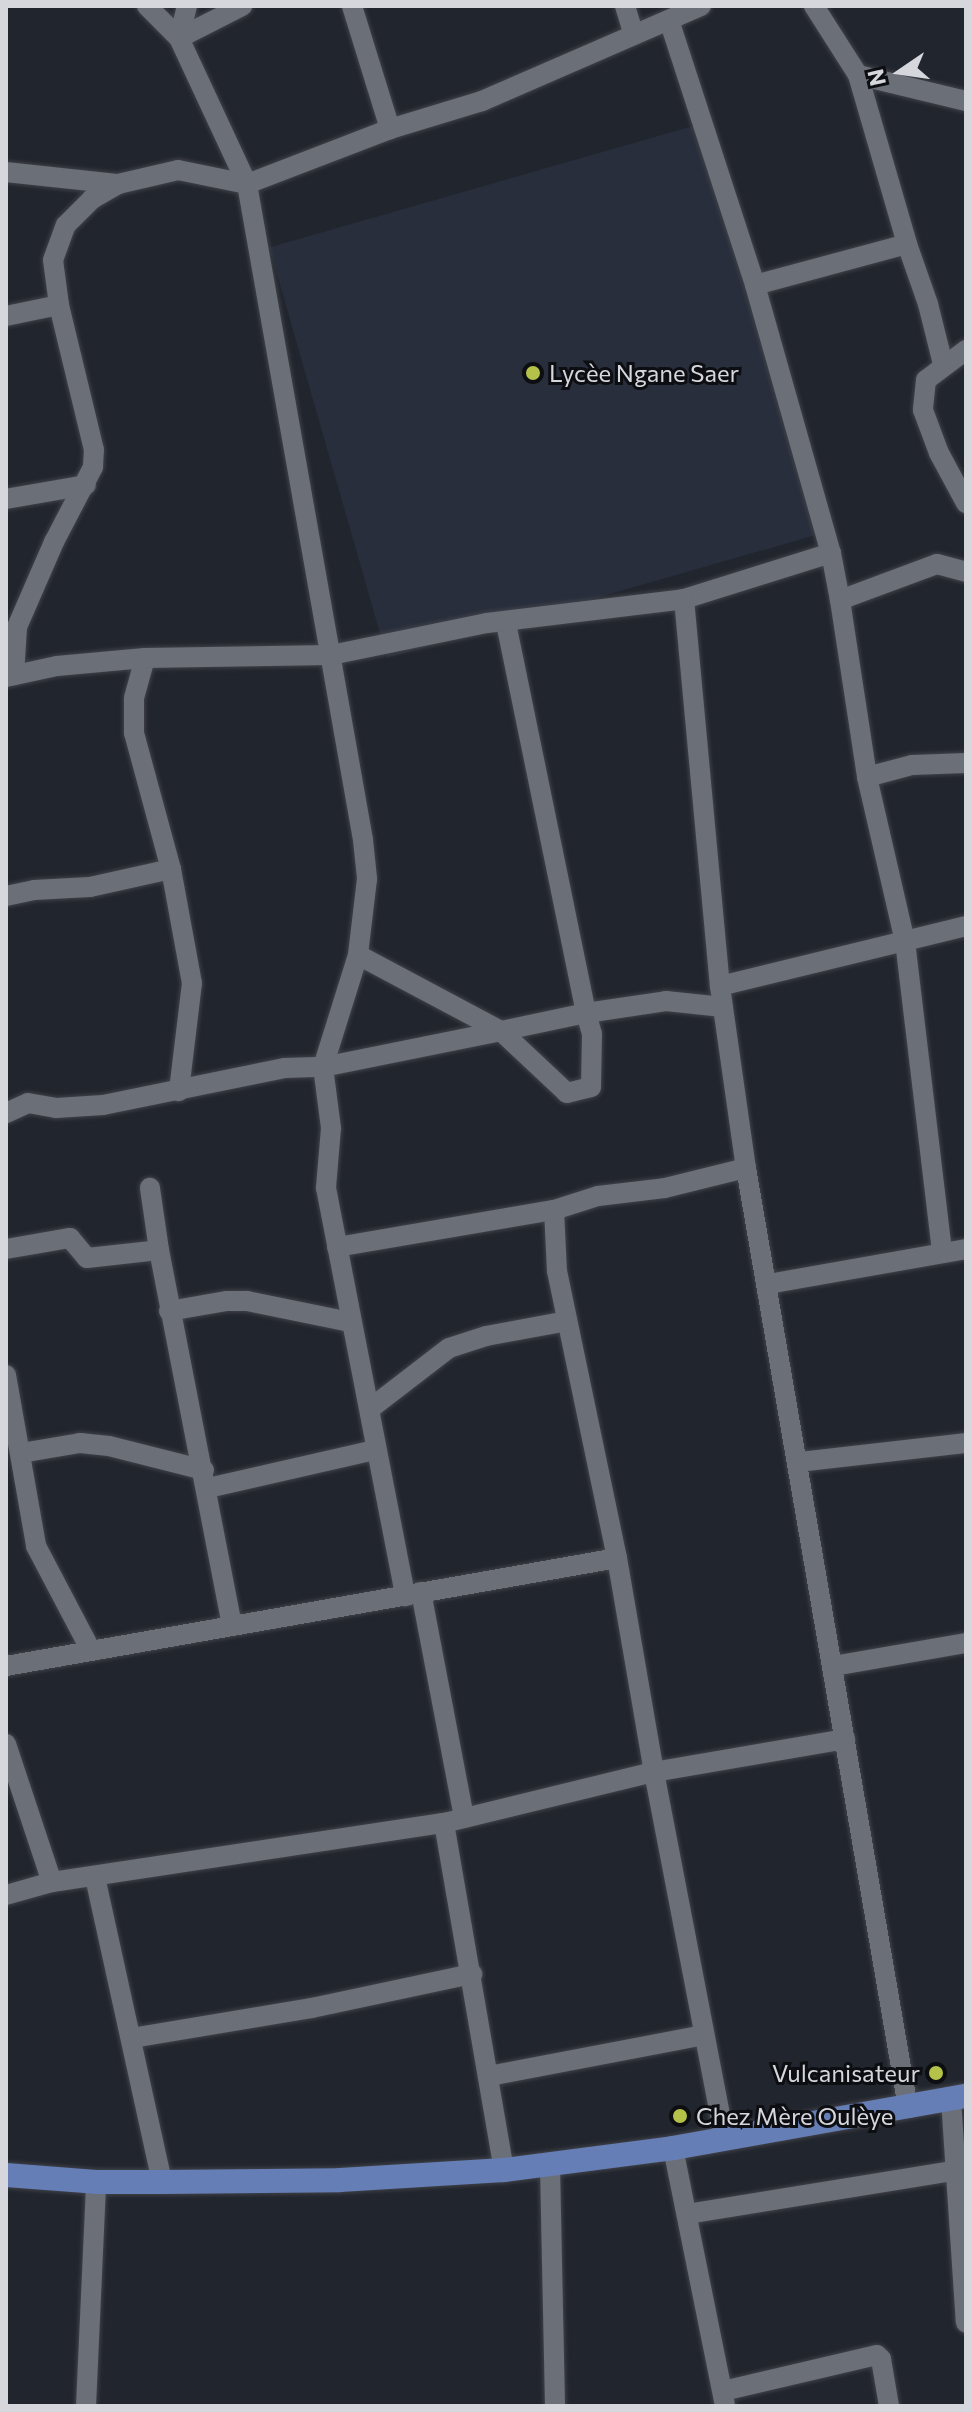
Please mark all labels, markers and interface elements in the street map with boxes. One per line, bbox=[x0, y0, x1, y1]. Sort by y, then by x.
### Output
north arrow bbox=[860, 32, 940, 112]
text: N bbox=[861, 66, 891, 89]
place label: Lycèe Ngane Saer bbox=[549, 359, 739, 387]
marker: Lycèe Ngane Saer bbox=[524, 364, 542, 382]
place label: Vulcanisateur bbox=[772, 2059, 920, 2087]
marker: Vulcanisateur bbox=[927, 2064, 945, 2082]
place label: Chez Mère Oulèye bbox=[696, 2102, 893, 2130]
marker: Chez Mère Oulèye bbox=[671, 2107, 689, 2125]

